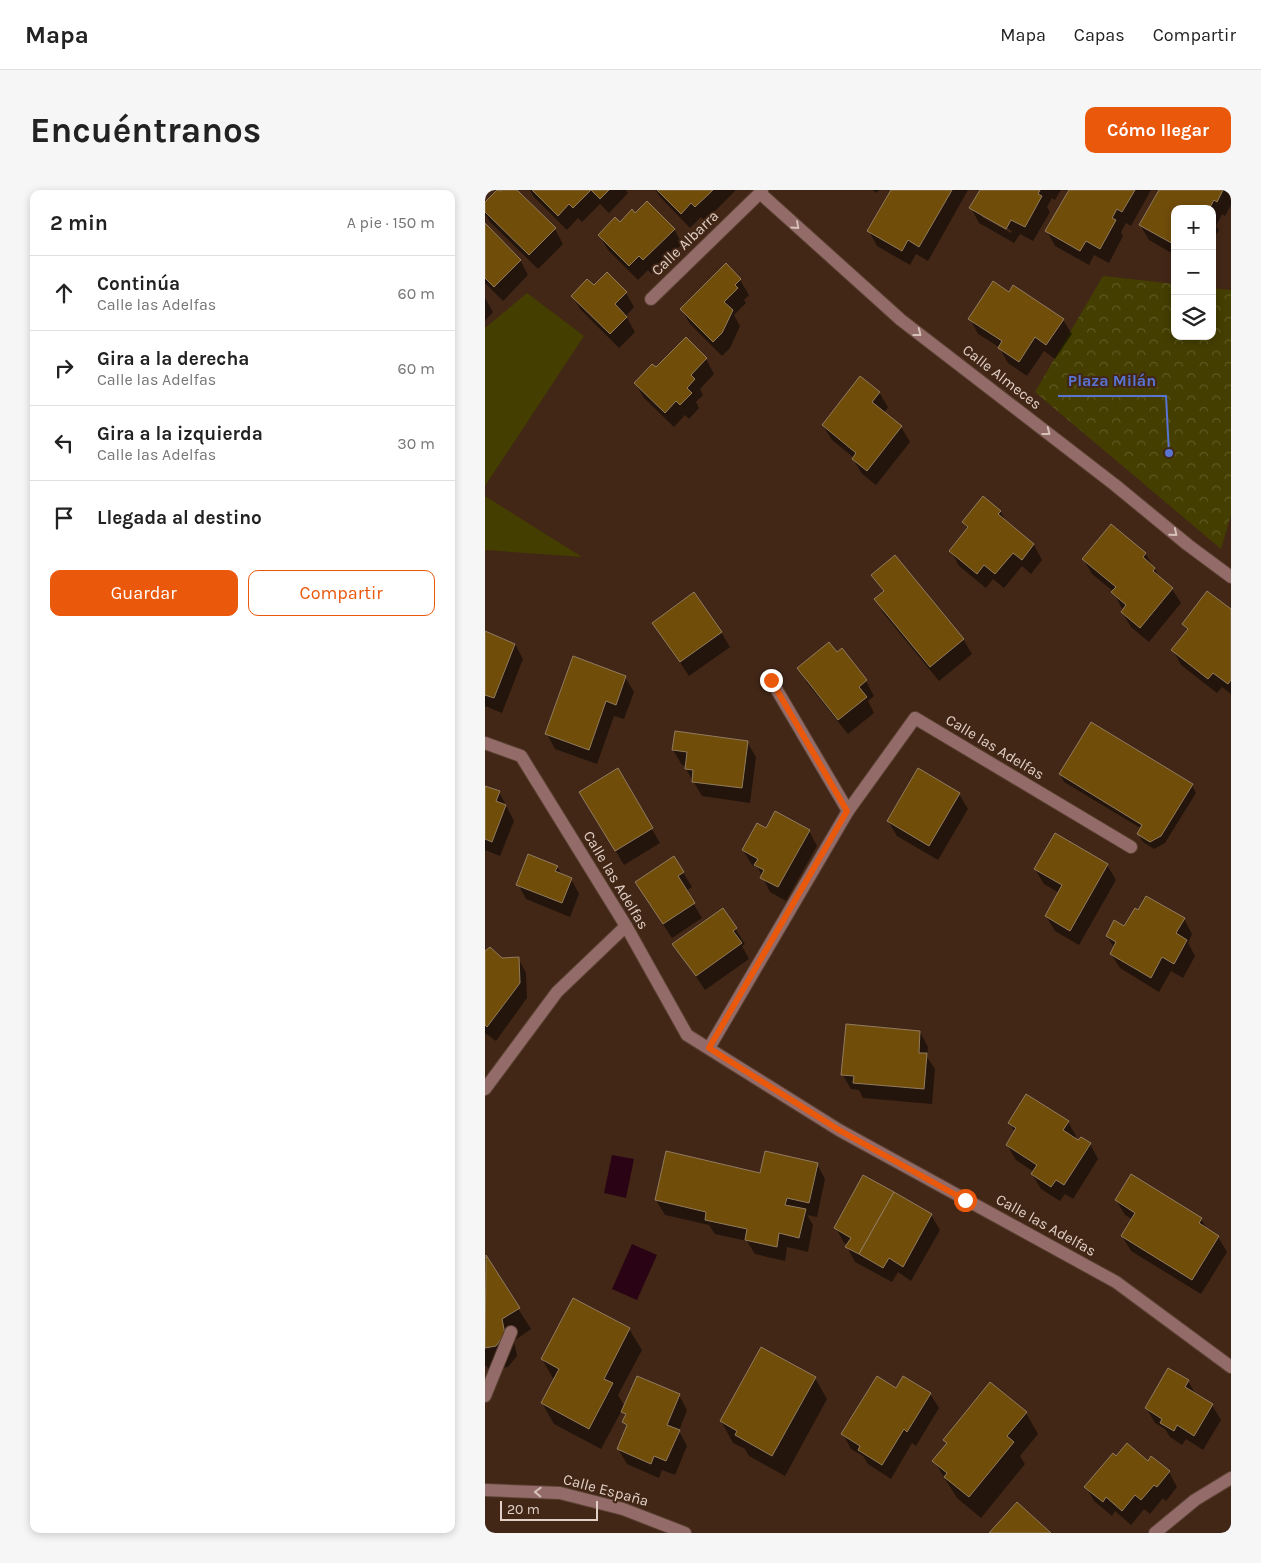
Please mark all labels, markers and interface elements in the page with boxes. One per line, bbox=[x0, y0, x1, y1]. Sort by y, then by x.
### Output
text: Mapa bbox=[25, 21, 89, 49]
text: Mapa bbox=[1000, 24, 1046, 46]
text: Capas bbox=[1074, 24, 1125, 46]
text: Compartir bbox=[1153, 24, 1236, 46]
button: Cómo llegar bbox=[1085, 107, 1231, 153]
text: Encuéntranos bbox=[30, 110, 261, 151]
map controls bbox=[1171, 205, 1216, 340]
button: + bbox=[1171, 205, 1216, 250]
street label: Calle Albarra bbox=[648, 207, 722, 279]
text: 2 min bbox=[50, 211, 108, 235]
text: A pie · 150 m bbox=[347, 213, 435, 232]
one-way arrow bbox=[791, 220, 800, 229]
button: − bbox=[1171, 250, 1216, 295]
text: Continúa bbox=[97, 273, 180, 295]
icon: ahead bbox=[50, 279, 78, 307]
text: 60 m bbox=[398, 284, 435, 303]
text: Calle las Adelfas bbox=[97, 295, 216, 314]
button: layers bbox=[1171, 295, 1216, 340]
one-way arrow bbox=[913, 327, 922, 336]
street label: Calle Almeces bbox=[959, 341, 1045, 413]
text: Gira a la derecha bbox=[97, 348, 249, 370]
icon: right bbox=[50, 354, 78, 382]
text: 60 m bbox=[398, 359, 435, 378]
callout: Plaza Milán bbox=[1058, 365, 1166, 396]
text: Calle las Adelfas bbox=[97, 370, 216, 389]
text: Plaza Milán bbox=[1068, 371, 1156, 390]
text: Gira a la izquierda bbox=[97, 423, 263, 445]
one-way arrow bbox=[1041, 426, 1051, 435]
icon: left bbox=[50, 429, 78, 457]
text: 30 m bbox=[397, 434, 435, 453]
text: Calle las Adelfas bbox=[97, 445, 216, 464]
icon: arrive bbox=[50, 504, 78, 532]
text: Llegada al destino bbox=[97, 507, 262, 529]
one-way arrow bbox=[1169, 528, 1178, 537]
button: Guardar bbox=[50, 570, 238, 616]
button: Compartir bbox=[248, 570, 435, 616]
route end bbox=[760, 669, 783, 692]
street label: Calle las Adelfas bbox=[942, 711, 1048, 783]
street label: Calle las Adelfas bbox=[580, 827, 652, 933]
route start bbox=[954, 1189, 977, 1212]
street label: Calle las Adelfas bbox=[993, 1190, 1099, 1260]
street label: Calle España bbox=[561, 1470, 651, 1510]
one-way arrow bbox=[534, 1487, 542, 1497]
scale bar bbox=[500, 1498, 597, 1521]
text: 20 m bbox=[507, 1501, 540, 1518]

